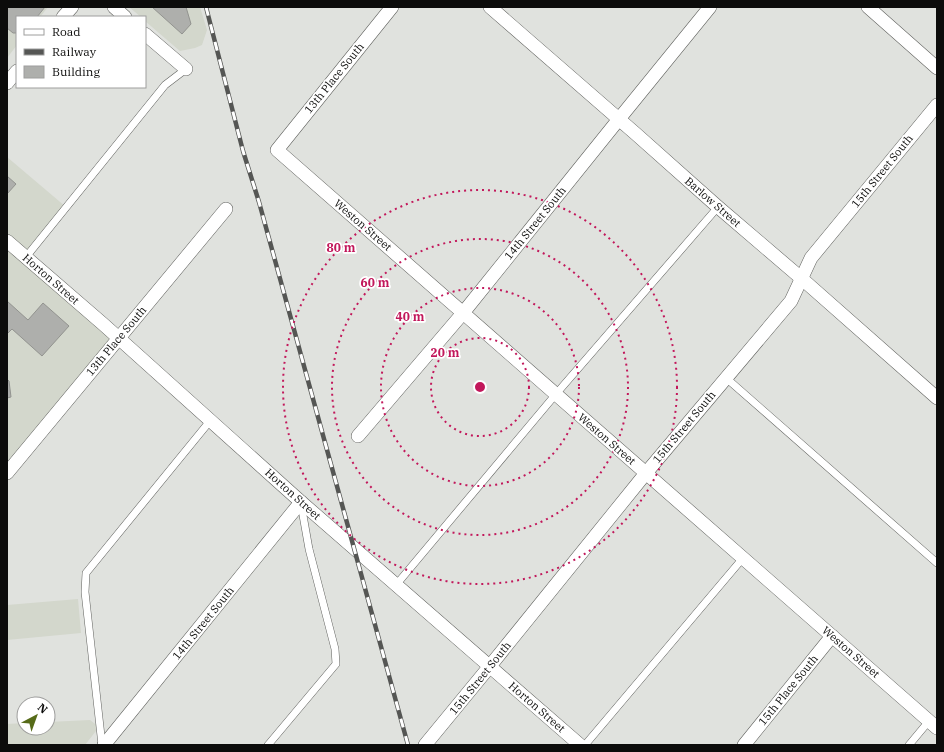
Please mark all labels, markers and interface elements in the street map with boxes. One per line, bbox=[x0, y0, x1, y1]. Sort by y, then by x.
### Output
legend bbox=[16, 16, 146, 88]
text: Road bbox=[52, 24, 81, 39]
street label: 13th Place South bbox=[301, 40, 367, 116]
text: Railway bbox=[52, 44, 97, 59]
text: Building bbox=[52, 64, 100, 79]
street label: 15th Street South bbox=[848, 131, 916, 210]
street label: Barlow Street bbox=[682, 174, 744, 230]
street label: 14th Street South bbox=[501, 183, 569, 262]
street label: Weston Street bbox=[331, 196, 395, 254]
text: 80 m bbox=[327, 240, 356, 255]
street label: Horton Street bbox=[20, 251, 82, 307]
text: 60 m bbox=[361, 275, 390, 290]
street label: 13th Place South bbox=[83, 303, 149, 379]
text: 40 m bbox=[396, 309, 425, 324]
text: 20 m bbox=[431, 345, 460, 360]
centre of rings bbox=[473, 380, 487, 394]
street label: 15th Street South bbox=[650, 388, 718, 466]
street label: Weston Street bbox=[575, 410, 639, 468]
street label: Horton Street bbox=[262, 465, 324, 523]
street label: 14th Street South bbox=[169, 583, 237, 662]
street label: Weston Street bbox=[819, 623, 883, 681]
street label: 15th Street South bbox=[446, 638, 514, 717]
street label: 15th Place South bbox=[755, 652, 821, 728]
street label: Horton Street bbox=[506, 679, 568, 735]
north arrow bbox=[16, 696, 56, 736]
text: N bbox=[35, 700, 51, 717]

